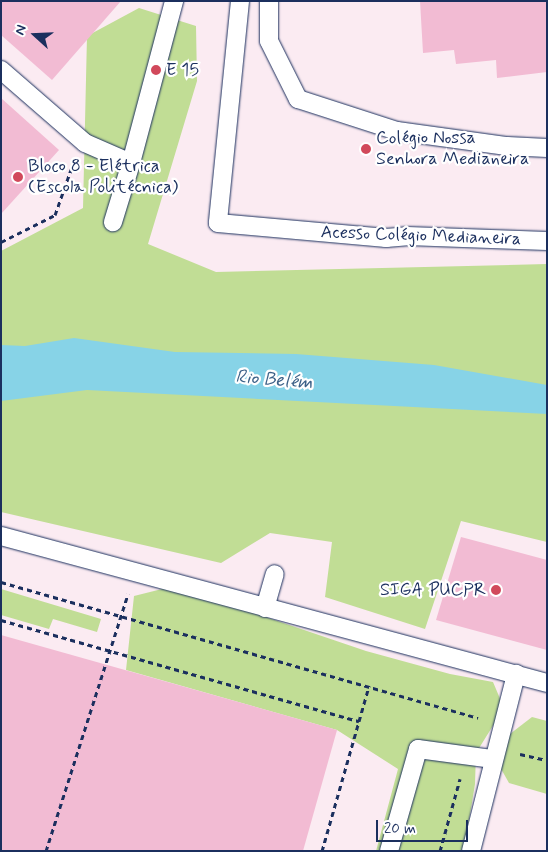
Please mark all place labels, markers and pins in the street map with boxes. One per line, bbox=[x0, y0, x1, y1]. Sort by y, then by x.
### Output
place label: E 15 bbox=[166, 59, 199, 81]
marker: E 15 bbox=[150, 64, 162, 76]
place label: Colégio Nossa Senhora Medianeira bbox=[376, 128, 534, 170]
marker: Colégio Nossa Senhora Medianeira bbox=[360, 143, 372, 155]
place label: Bloco 8 - Elétrica (Escola Politécnica) bbox=[28, 156, 178, 198]
marker: Bloco 8 - Elétrica (Escola Politécnica) bbox=[12, 171, 24, 183]
place label: SIGA PUCPR bbox=[383, 579, 486, 601]
marker: SIGA PUCPR bbox=[490, 584, 502, 596]

